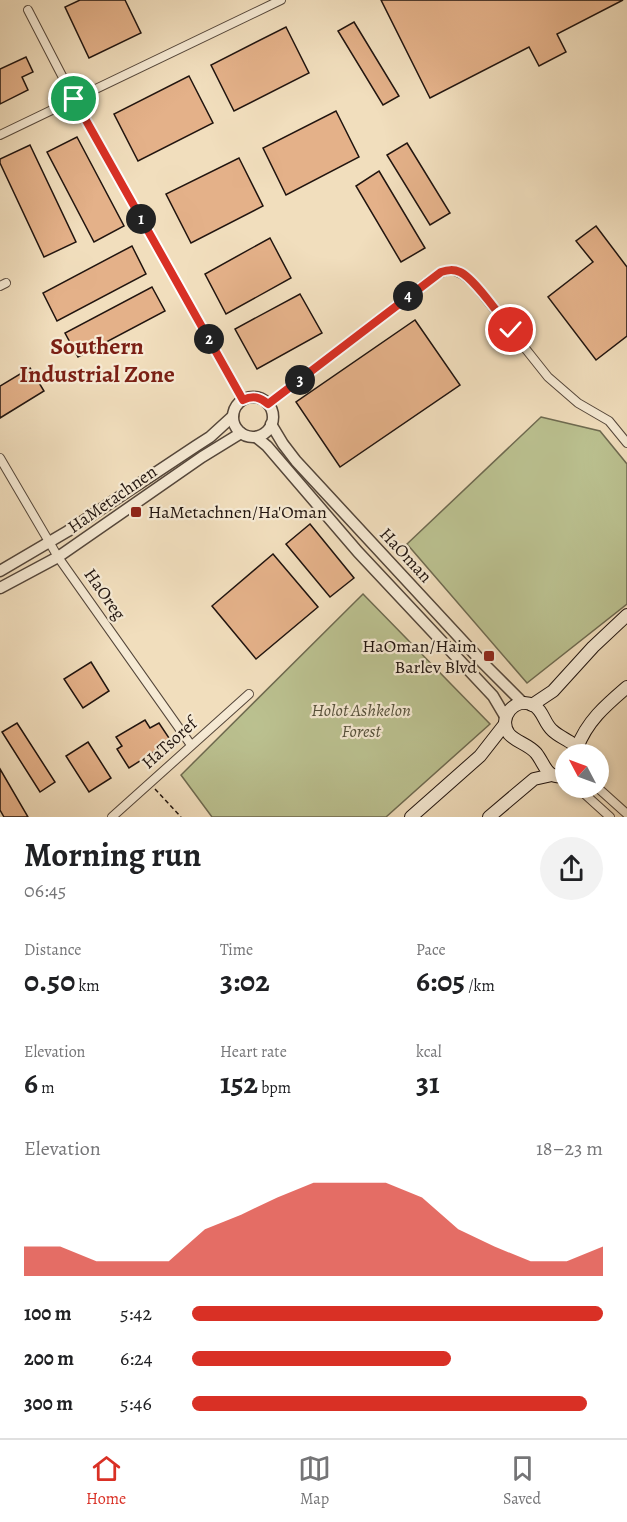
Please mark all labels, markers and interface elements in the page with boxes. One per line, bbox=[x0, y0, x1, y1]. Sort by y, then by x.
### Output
pin bbox=[48, 73, 99, 124]
icon: arrive bbox=[57, 82, 90, 115]
pin: 1 bbox=[126, 204, 156, 234]
text: 1 bbox=[138, 208, 144, 230]
pin: 4 bbox=[393, 281, 423, 311]
text: 4 bbox=[404, 285, 412, 307]
pin bbox=[485, 304, 536, 355]
icon: check bbox=[494, 313, 527, 346]
pin: 2 bbox=[194, 324, 224, 354]
text: 2 bbox=[205, 328, 213, 350]
district label: Southern Industrial Zone bbox=[19, 330, 175, 390]
pin: 3 bbox=[285, 365, 315, 395]
text: 3 bbox=[297, 369, 303, 391]
street label: HaMetachnen bbox=[63, 459, 162, 539]
place label: HaMetachnen/Ha'Oman bbox=[148, 500, 327, 524]
marker: HaMetachnen/Ha'Oman bbox=[129, 505, 143, 519]
street label: HaOman bbox=[374, 522, 438, 588]
street label: HaOreg bbox=[79, 563, 131, 625]
place label: HaOman/Haim Barlev Blvd bbox=[362, 634, 477, 679]
marker: HaOman/Haim Barlev Blvd bbox=[482, 649, 496, 663]
park label: Holot Ashkelon Forest bbox=[311, 698, 411, 743]
street label: HaTsoref bbox=[136, 710, 204, 774]
north arrow bbox=[555, 744, 609, 798]
map controls bbox=[555, 744, 609, 798]
text: Morning run bbox=[24, 832, 201, 877]
button: share bbox=[540, 837, 603, 900]
text: 06:45 bbox=[24, 877, 66, 904]
text: Distance bbox=[24, 939, 81, 961]
text: Time bbox=[220, 939, 253, 961]
text: Pace bbox=[416, 939, 446, 961]
text: 0.50 bbox=[24, 961, 75, 1001]
text: 3:02 bbox=[220, 961, 270, 1001]
text: 6:05 bbox=[416, 961, 465, 1001]
text: km bbox=[75, 975, 100, 997]
text: /km bbox=[465, 975, 495, 997]
text: Elevation bbox=[24, 1041, 85, 1063]
text: Heart rate bbox=[220, 1041, 287, 1063]
text: kcal bbox=[416, 1041, 442, 1063]
text: 6 bbox=[24, 1063, 38, 1103]
text: 152 bbox=[220, 1063, 258, 1103]
text: 31 bbox=[416, 1063, 440, 1103]
text: m bbox=[38, 1077, 55, 1099]
text: bpm bbox=[258, 1077, 291, 1099]
text: Elevation bbox=[24, 1135, 101, 1162]
text: 18–23 m bbox=[536, 1135, 603, 1162]
text: 100 m bbox=[24, 1300, 72, 1327]
text: 5:42 bbox=[120, 1300, 152, 1327]
text: 200 m bbox=[24, 1345, 74, 1372]
text: 6:24 bbox=[120, 1345, 153, 1372]
text: 300 m bbox=[24, 1390, 73, 1417]
text: 5:46 bbox=[120, 1390, 152, 1417]
tab: Home bbox=[86, 1452, 126, 1510]
tab: Map bbox=[298, 1452, 331, 1510]
tab: Saved bbox=[503, 1452, 541, 1510]

